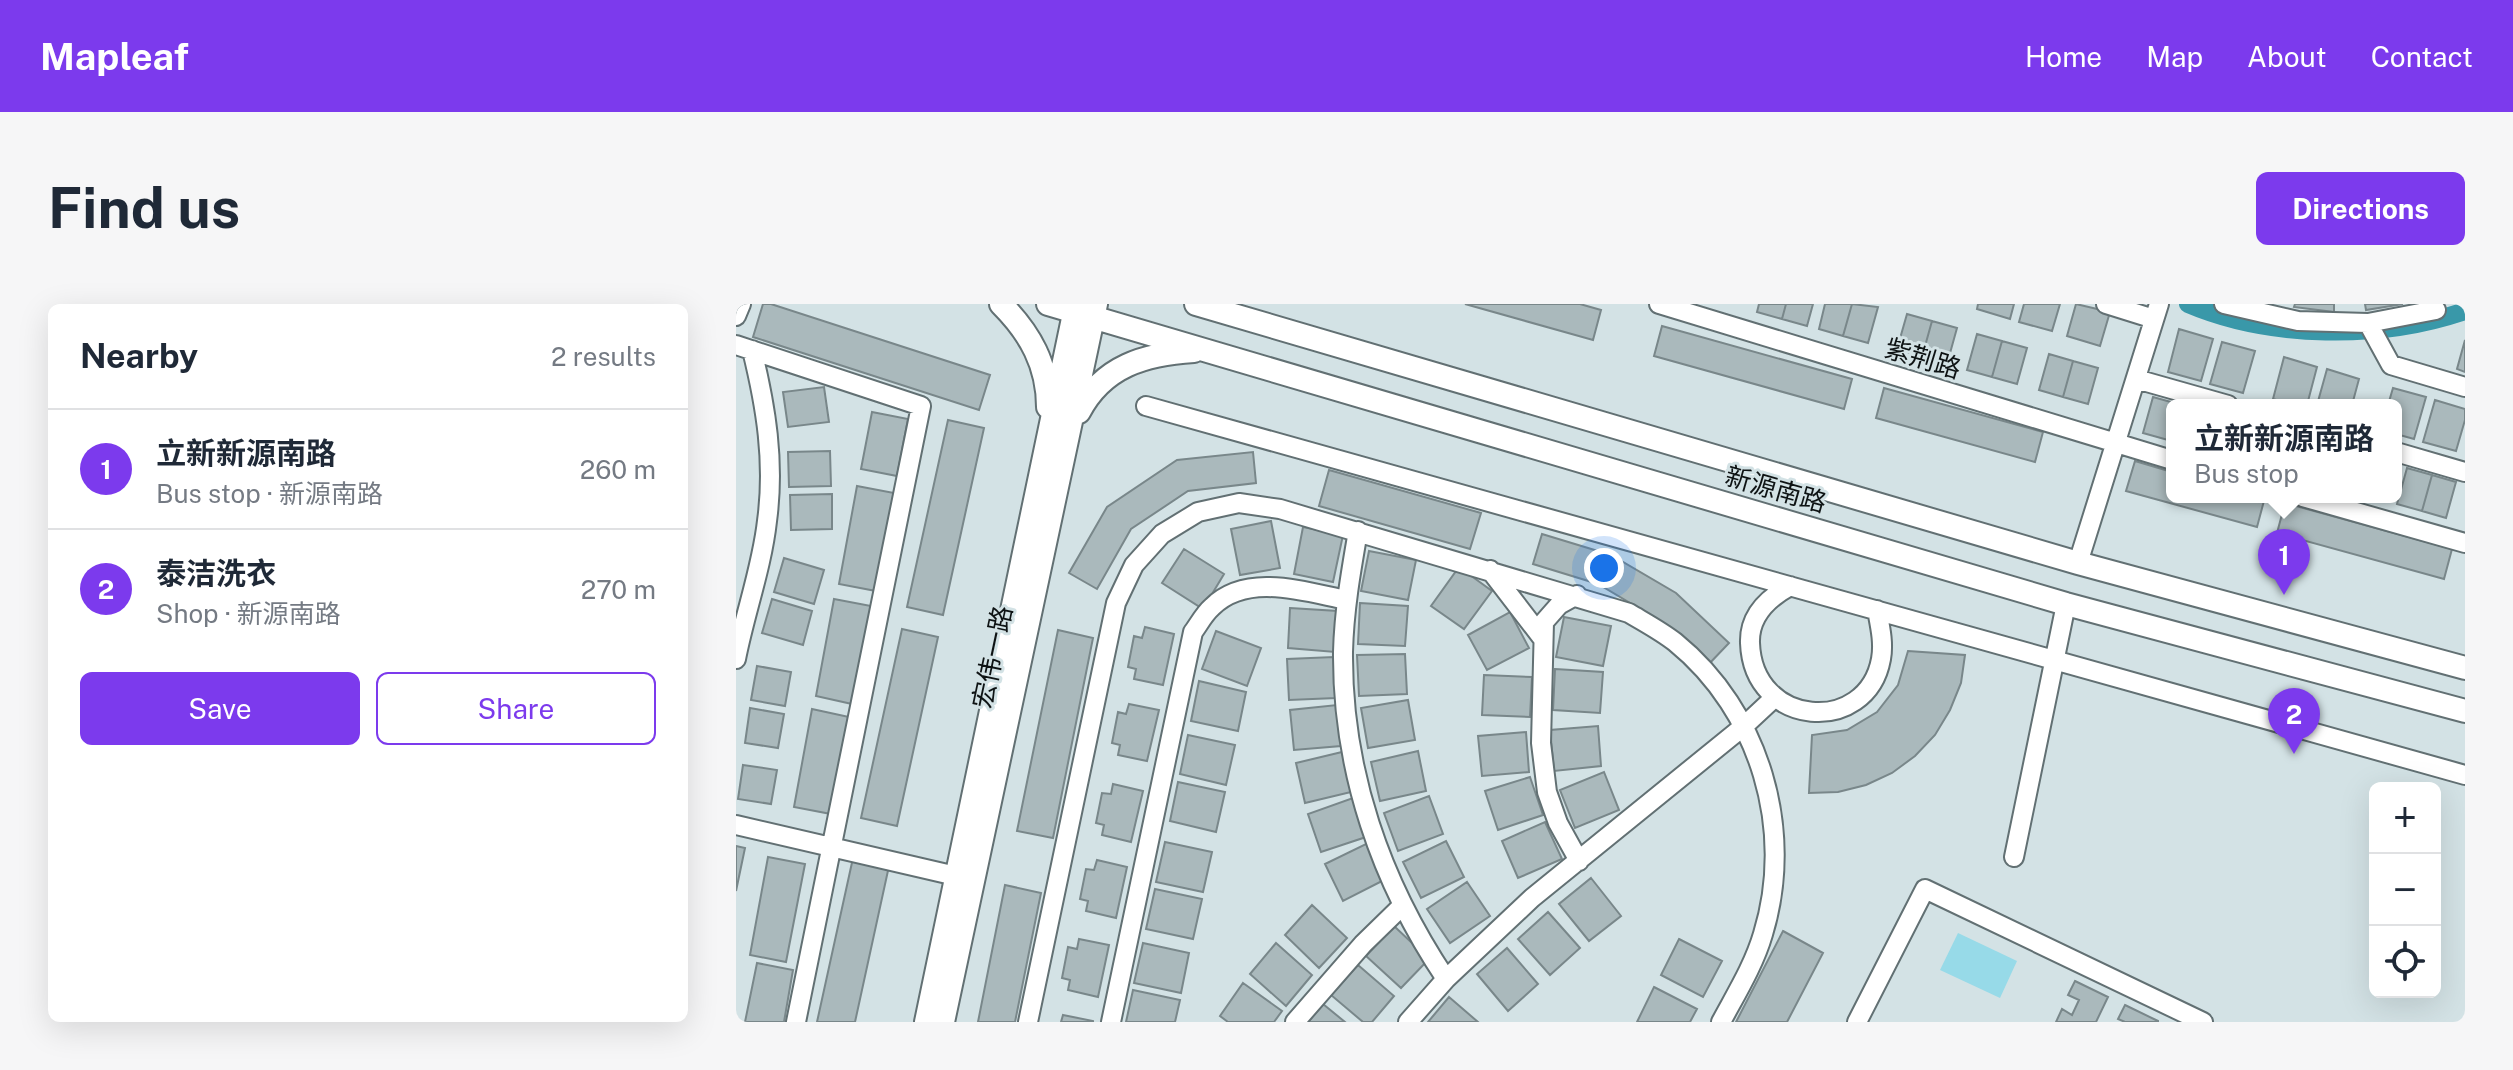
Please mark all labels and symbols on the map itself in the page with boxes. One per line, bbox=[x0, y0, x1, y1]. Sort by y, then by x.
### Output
street label: 紫荆路 bbox=[1881, 332, 1965, 384]
street label: 新源南路 bbox=[1722, 460, 1830, 518]
pin: 1 bbox=[2258, 529, 2310, 595]
your location bbox=[1584, 548, 1624, 588]
street label: 宏伟一路 bbox=[966, 603, 1018, 711]
pin: 2 bbox=[2268, 688, 2320, 754]

